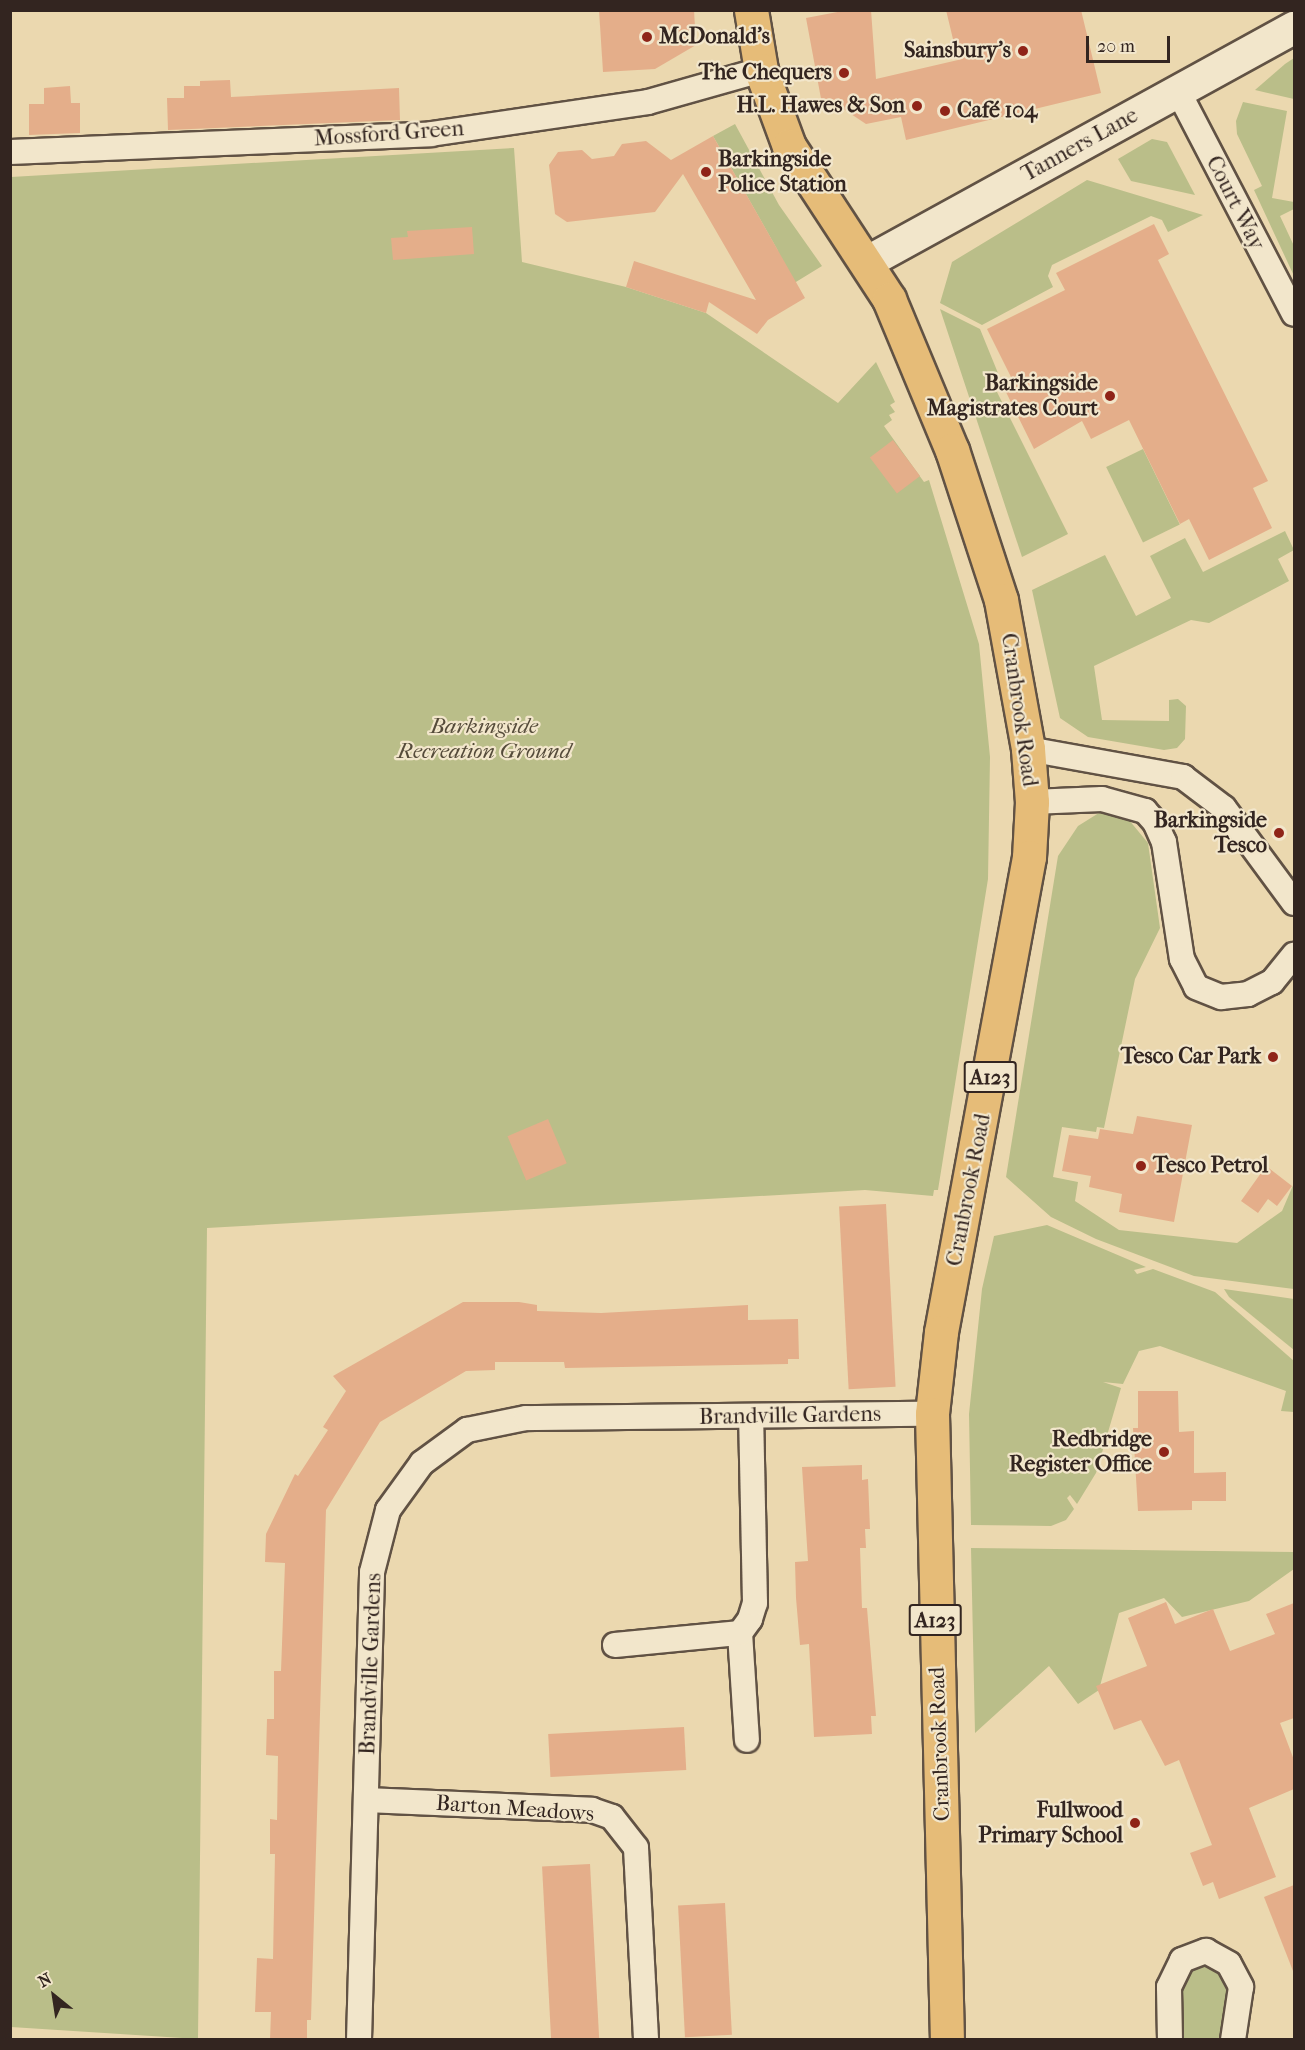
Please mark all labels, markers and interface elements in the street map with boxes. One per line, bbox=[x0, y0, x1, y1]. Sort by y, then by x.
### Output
place label: McDonald's bbox=[659, 24, 770, 50]
scale bar bbox=[1089, 24, 1173, 62]
marker: McDonald's bbox=[640, 30, 654, 44]
text: 20 m bbox=[1097, 36, 1135, 57]
place label: Sainsbury's bbox=[904, 38, 1011, 64]
marker: Sainsbury's bbox=[1016, 44, 1030, 58]
place label: The Chequers bbox=[699, 60, 832, 86]
marker: The Chequers bbox=[837, 66, 851, 80]
place label: H.L. Hawes & Son bbox=[736, 93, 905, 119]
place label: Café 104 bbox=[957, 98, 1037, 124]
marker: H.L. Hawes & Son bbox=[910, 99, 924, 113]
street label: Tanners Lane bbox=[1017, 102, 1143, 188]
marker: Café 104 bbox=[938, 104, 952, 118]
street label: Mossford Green bbox=[313, 116, 465, 152]
place label: Barkingside Police Station bbox=[718, 146, 847, 198]
street label: Court Way bbox=[1200, 152, 1270, 254]
marker: Barkingside Police Station bbox=[699, 165, 713, 179]
place label: Barkingside Magistrates Court bbox=[927, 370, 1098, 422]
marker: Barkingside Magistrates Court bbox=[1103, 389, 1117, 403]
street label: Cranbrook Road bbox=[995, 632, 1043, 788]
park label: Barkingside Recreation Ground bbox=[397, 713, 571, 764]
place label: Barkingside Tesco bbox=[1154, 807, 1267, 858]
marker: Barkingside Tesco bbox=[1272, 826, 1286, 840]
place label: Tesco Car Park bbox=[1121, 1044, 1261, 1070]
marker: Tesco Car Park bbox=[1266, 1050, 1280, 1064]
road number: A123 bbox=[963, 1059, 1017, 1095]
street label: Cranbrook Road bbox=[941, 1112, 997, 1268]
place label: Tesco Petrol bbox=[1153, 1153, 1268, 1179]
marker: Tesco Petrol bbox=[1134, 1159, 1148, 1173]
street label: Brandville Gardens bbox=[699, 1401, 881, 1431]
place label: Redbridge Register Office bbox=[1009, 1426, 1152, 1478]
marker: Redbridge Register Office bbox=[1157, 1445, 1171, 1459]
street label: Brandville Gardens bbox=[355, 1573, 387, 1755]
road number: A123 bbox=[908, 1602, 962, 1638]
street label: Cranbrook Road bbox=[924, 1666, 956, 1822]
street label: Barton Meadows bbox=[435, 1790, 595, 1828]
place label: Fullwood Primary School bbox=[978, 1797, 1123, 1849]
marker: Fullwood Primary School bbox=[1128, 1816, 1142, 1830]
north arrow bbox=[24, 1966, 84, 2026]
text: N bbox=[35, 1969, 55, 1991]

